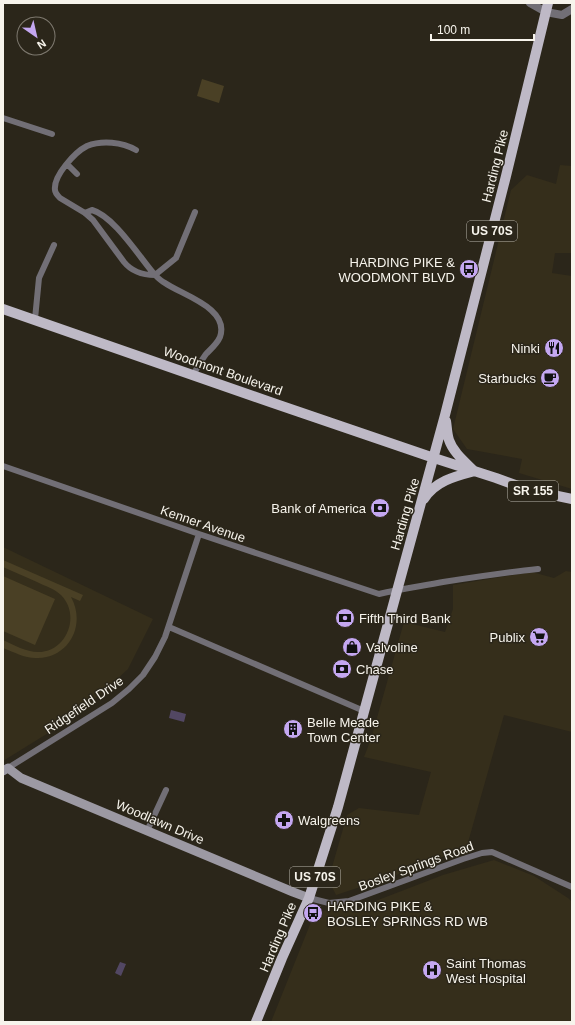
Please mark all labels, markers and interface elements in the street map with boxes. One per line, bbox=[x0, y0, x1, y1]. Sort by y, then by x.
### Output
north arrow bbox=[16, 16, 56, 56]
scale bar bbox=[431, 16, 534, 42]
text: 100 m bbox=[437, 23, 470, 37]
text: N bbox=[35, 37, 48, 52]
street label: Harding Pike bbox=[479, 128, 511, 204]
road number: US 70S bbox=[467, 221, 517, 241]
place label: HARDING PIKE & WOODMONT BLVD bbox=[338, 255, 455, 285]
bus stop icon: HARDING PIKE & WOODMONT BLVD bbox=[458, 258, 480, 280]
restaurant icon: Ninki bbox=[543, 337, 565, 359]
place label: Ninki bbox=[511, 341, 540, 356]
street label: Woodmont Boulevard bbox=[162, 344, 284, 398]
cafe icon: Starbucks bbox=[539, 367, 561, 389]
place label: Starbucks bbox=[478, 371, 536, 386]
street label: Harding Pike bbox=[388, 476, 422, 552]
road number: SR 155 bbox=[508, 481, 558, 501]
bank icon: Bank of America bbox=[369, 497, 391, 519]
place label: Bank of America bbox=[271, 501, 367, 516]
street label: Kenner Avenue bbox=[159, 502, 247, 546]
bank icon: Fifth Third Bank bbox=[334, 607, 356, 629]
place label: Fifth Third Bank bbox=[359, 611, 451, 626]
supermarket icon: Publix bbox=[528, 626, 550, 648]
place label: Publix bbox=[490, 630, 525, 645]
shop icon: Valvoline bbox=[341, 636, 363, 658]
place label: Valvoline bbox=[366, 640, 418, 655]
bank icon: Chase bbox=[331, 658, 353, 680]
place label: Chase bbox=[356, 662, 394, 677]
street label: Ridgefield Drive bbox=[42, 673, 126, 737]
place label: Belle Meade Town Center bbox=[307, 715, 381, 745]
building icon: Belle Meade Town Center bbox=[282, 718, 304, 740]
street label: Woodlawn Drive bbox=[114, 797, 206, 847]
pharmacy icon: Walgreens bbox=[273, 809, 295, 831]
place label: Walgreens bbox=[298, 813, 360, 828]
street label: Bosley Springs Road bbox=[356, 838, 476, 894]
road number: US 70S bbox=[290, 867, 340, 887]
place label: HARDING PIKE & BOSLEY SPRINGS RD WB bbox=[327, 899, 488, 929]
street label: Harding Pike bbox=[257, 900, 299, 974]
bus stop icon: HARDING PIKE & BOSLEY SPRINGS RD WB bbox=[302, 902, 324, 924]
place label: Saint Thomas West Hospital bbox=[446, 956, 526, 986]
hospital icon: Saint Thomas West Hospital bbox=[421, 959, 443, 981]

